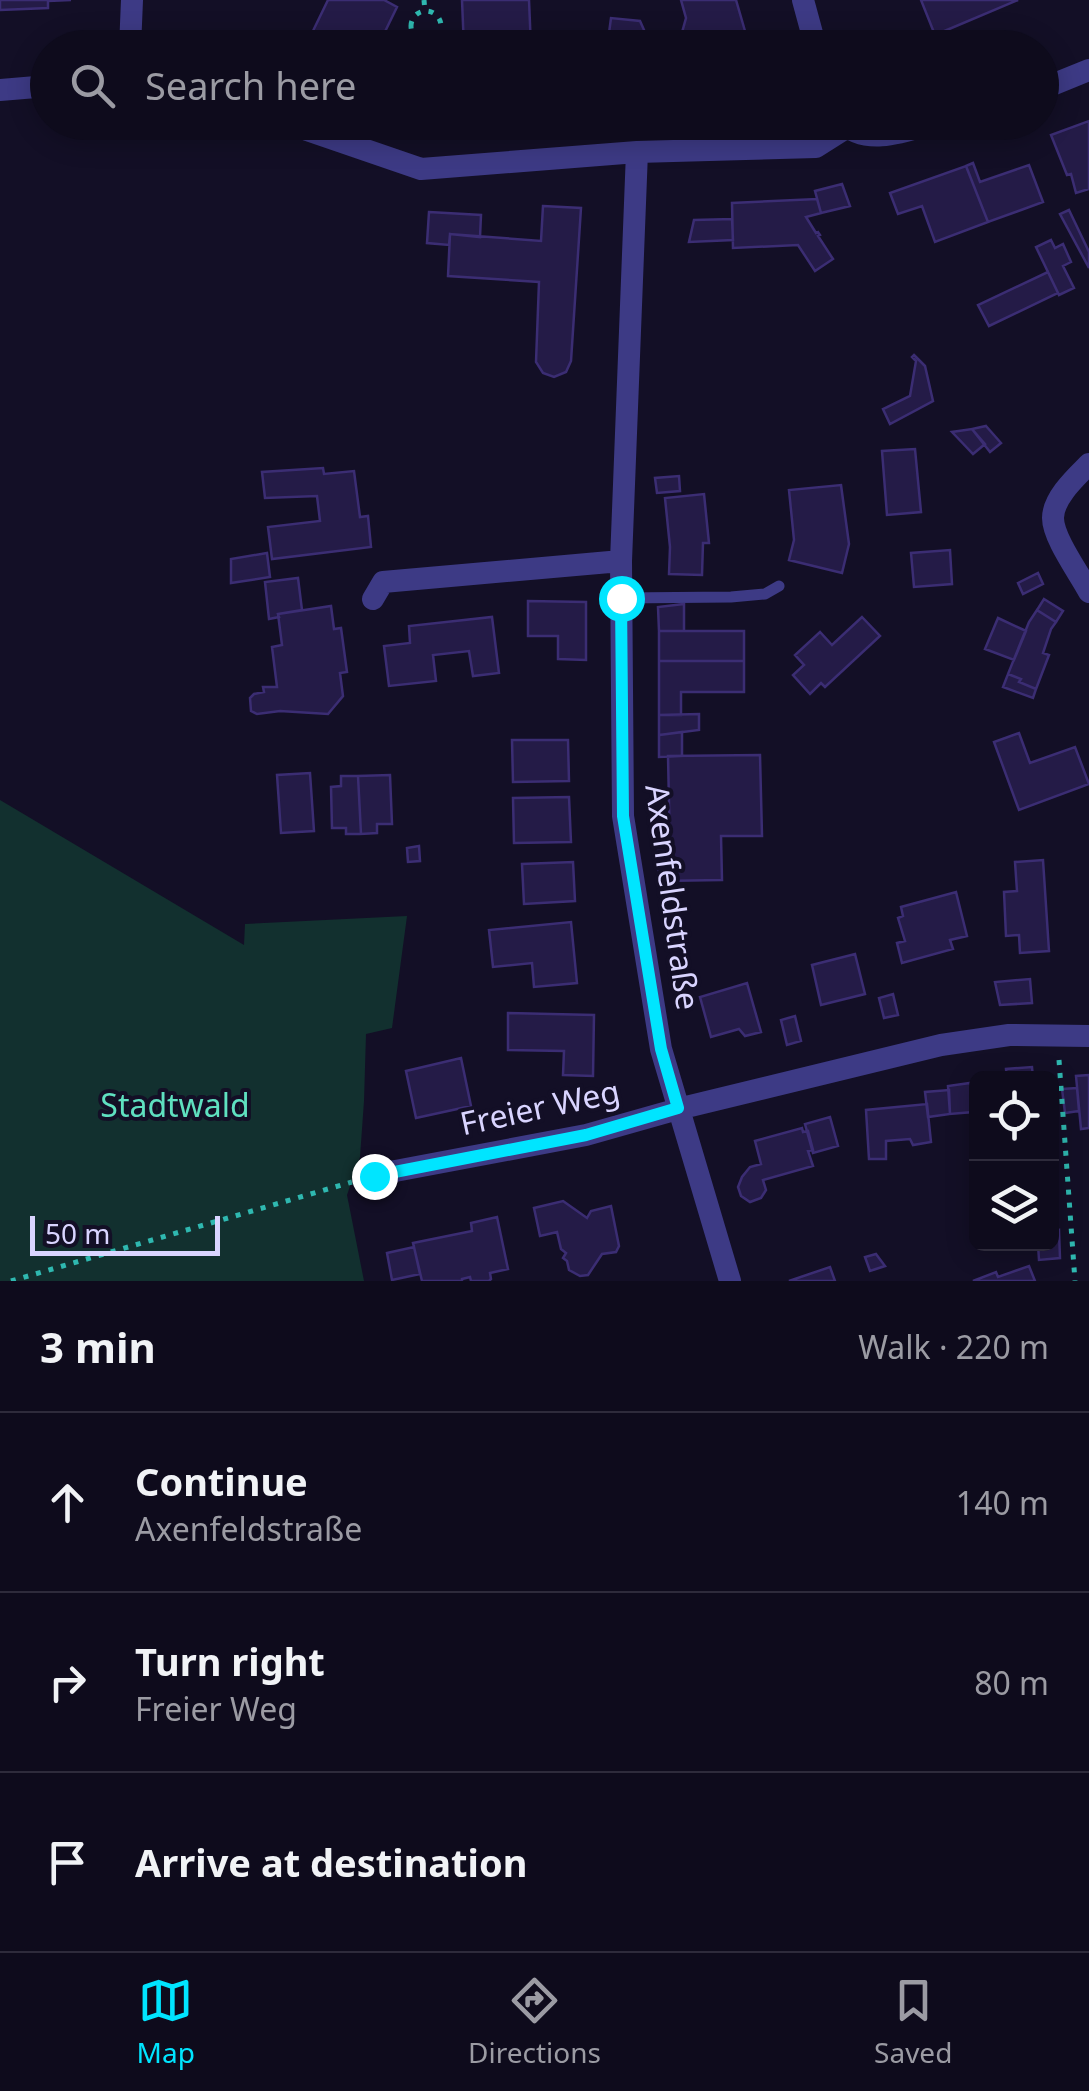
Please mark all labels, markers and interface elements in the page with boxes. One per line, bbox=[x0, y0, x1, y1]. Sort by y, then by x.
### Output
search box bbox=[30, 30, 1059, 140]
icon: search bbox=[65, 58, 120, 113]
text: Search here bbox=[145, 59, 356, 111]
route start bbox=[599, 576, 645, 622]
street label: Axenfeldstraße bbox=[636, 781, 711, 1012]
street label: Freier Weg bbox=[456, 1069, 623, 1144]
map controls bbox=[969, 1071, 1059, 1251]
button: locate bbox=[969, 1071, 1059, 1161]
park label: Stadtwald bbox=[100, 1083, 250, 1126]
route end bbox=[352, 1154, 398, 1200]
button: layers bbox=[969, 1161, 1059, 1251]
scale bar bbox=[30, 1211, 220, 1256]
text: 50 m bbox=[45, 1214, 111, 1252]
text: 3 min bbox=[40, 1318, 156, 1375]
text: Walk · 220 m bbox=[858, 1325, 1049, 1368]
text: Continue bbox=[135, 1455, 308, 1507]
icon: ahead bbox=[40, 1475, 95, 1530]
text: 140 m bbox=[956, 1481, 1049, 1524]
text: Axenfeldstraße bbox=[135, 1507, 362, 1550]
text: Turn right bbox=[135, 1635, 325, 1687]
icon: right bbox=[40, 1655, 95, 1710]
text: 80 m bbox=[974, 1661, 1049, 1704]
text: Freier Weg bbox=[135, 1687, 297, 1730]
icon: arrive bbox=[40, 1835, 95, 1890]
text: Arrive at destination bbox=[135, 1836, 527, 1888]
tab: Map bbox=[137, 1973, 195, 2071]
tab: Directions bbox=[468, 1973, 601, 2071]
tab: Saved bbox=[874, 1973, 952, 2071]

